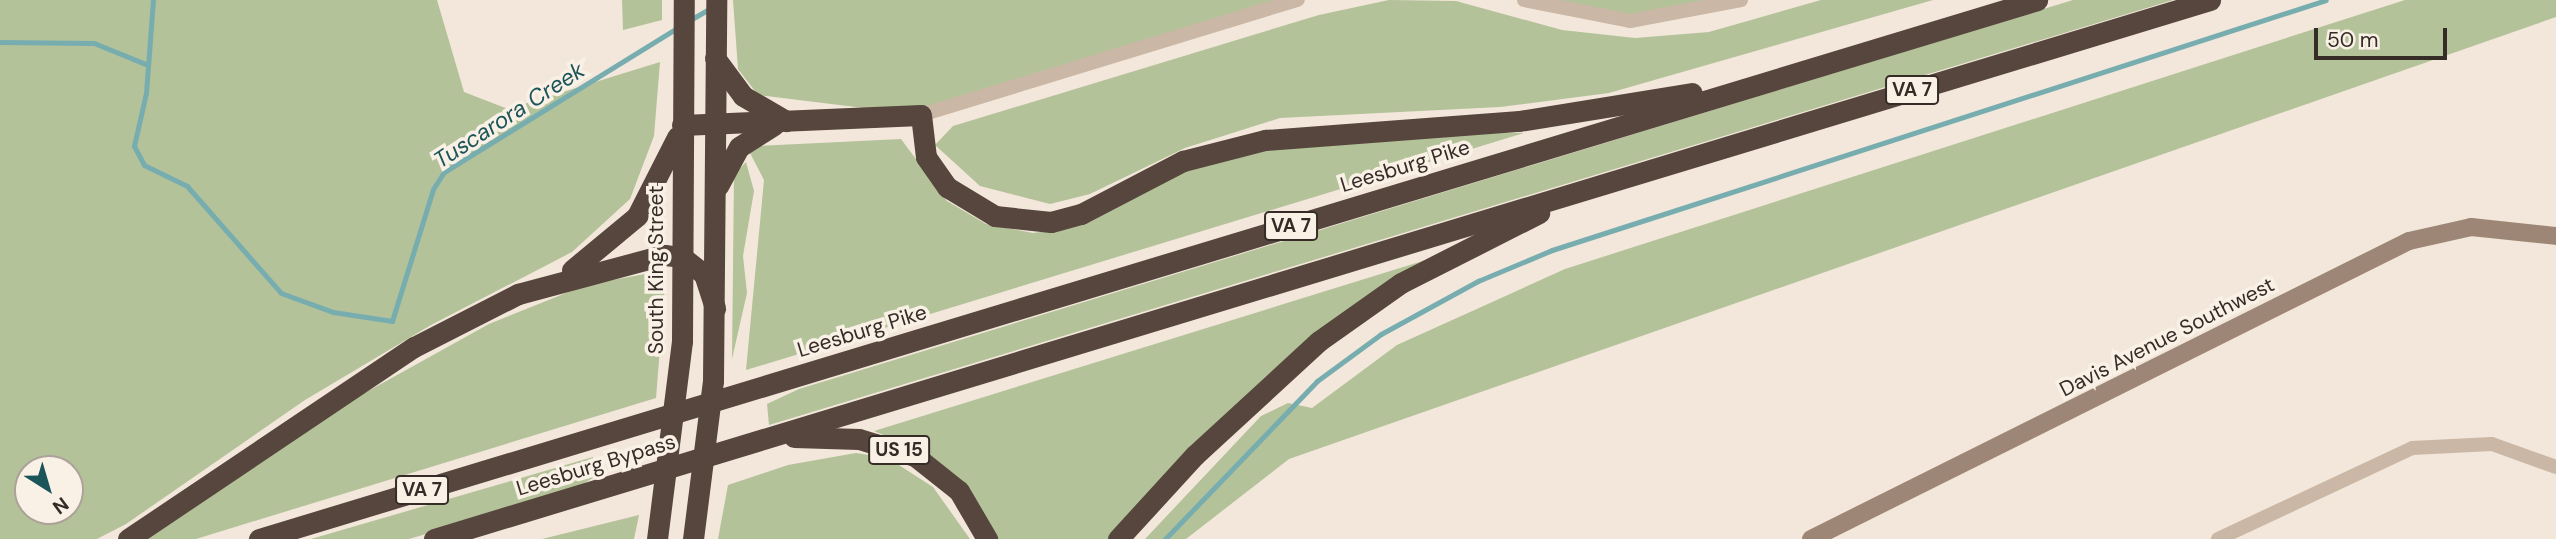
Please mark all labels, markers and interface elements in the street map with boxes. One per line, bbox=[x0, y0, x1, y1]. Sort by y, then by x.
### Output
scale bar bbox=[2318, 14, 2451, 58]
text: 50 m bbox=[2327, 26, 2378, 54]
water label: Tuscarora Creek bbox=[428, 56, 590, 174]
road number: VA 7 bbox=[1884, 74, 1940, 106]
street label: Leesburg Pike bbox=[1337, 134, 1473, 198]
street label: South King Street bbox=[643, 186, 669, 354]
road number: VA 7 bbox=[1263, 210, 1319, 242]
street label: Davis Avenue Southwest bbox=[2055, 272, 2279, 402]
street label: Leesburg Pike bbox=[794, 299, 930, 363]
street label: Leesburg Bypass bbox=[513, 429, 679, 501]
road number: US 15 bbox=[867, 435, 930, 466]
north arrow bbox=[14, 455, 84, 525]
road number: VA 7 bbox=[394, 475, 450, 505]
text: N bbox=[48, 491, 74, 520]

